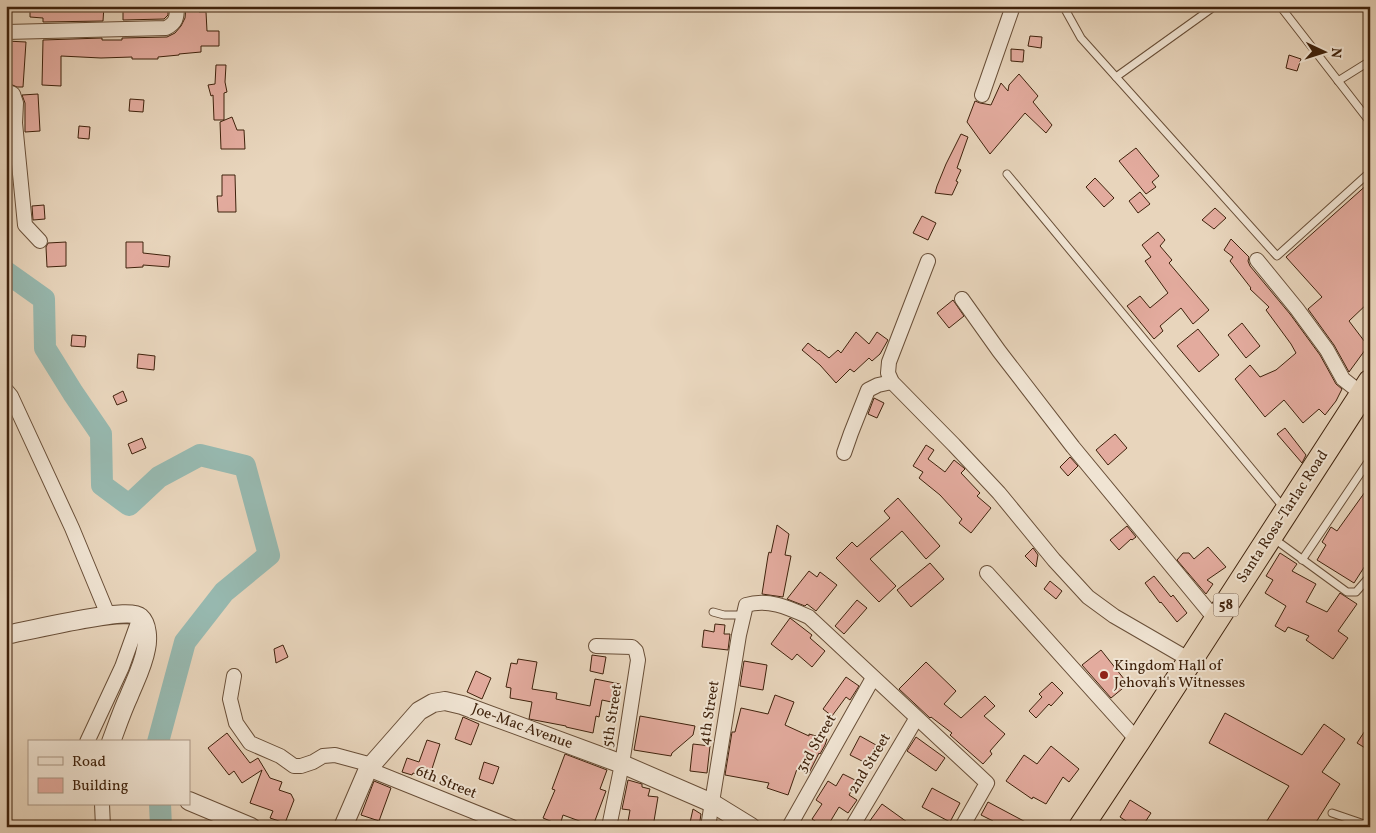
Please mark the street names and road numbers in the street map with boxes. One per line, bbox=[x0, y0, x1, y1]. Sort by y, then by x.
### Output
street label: Santa Rosa-Tarlac Road bbox=[1232, 446, 1334, 588]
road number: 58 bbox=[1214, 594, 1238, 616]
street label: 4th Street bbox=[695, 679, 725, 747]
street label: 5th Street bbox=[598, 683, 628, 749]
street label: Joe-Mac Avenue bbox=[469, 699, 575, 755]
street label: 3rd Street bbox=[792, 711, 842, 777]
street label: 2nd Street bbox=[844, 730, 896, 798]
street label: 6th Street bbox=[412, 761, 480, 805]

